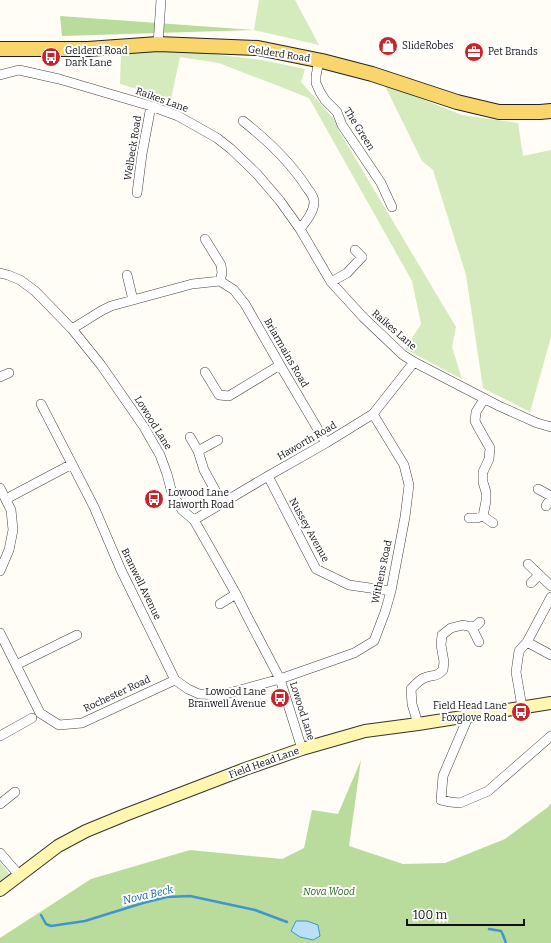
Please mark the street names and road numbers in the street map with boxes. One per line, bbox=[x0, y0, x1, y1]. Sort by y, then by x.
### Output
street label: Gelderd Road bbox=[247, 43, 311, 65]
street label: Raikes Lane bbox=[134, 85, 190, 115]
street label: The Green bbox=[341, 105, 377, 153]
street label: Welbeck Road bbox=[122, 115, 144, 181]
street label: Raikes Lane bbox=[369, 307, 419, 353]
street label: Briarmains Road bbox=[261, 316, 311, 390]
street label: Lowood Lane bbox=[132, 394, 174, 452]
street label: Haworth Road bbox=[275, 419, 339, 463]
street label: Nussey Avenue bbox=[286, 496, 332, 564]
street label: Withens Road bbox=[369, 539, 395, 605]
street label: Branwell Avenue bbox=[118, 546, 164, 622]
street label: Rochester Road bbox=[82, 673, 152, 715]
street label: Lowood Lane bbox=[287, 680, 317, 742]
street label: Field Head Lane bbox=[227, 745, 301, 781]

